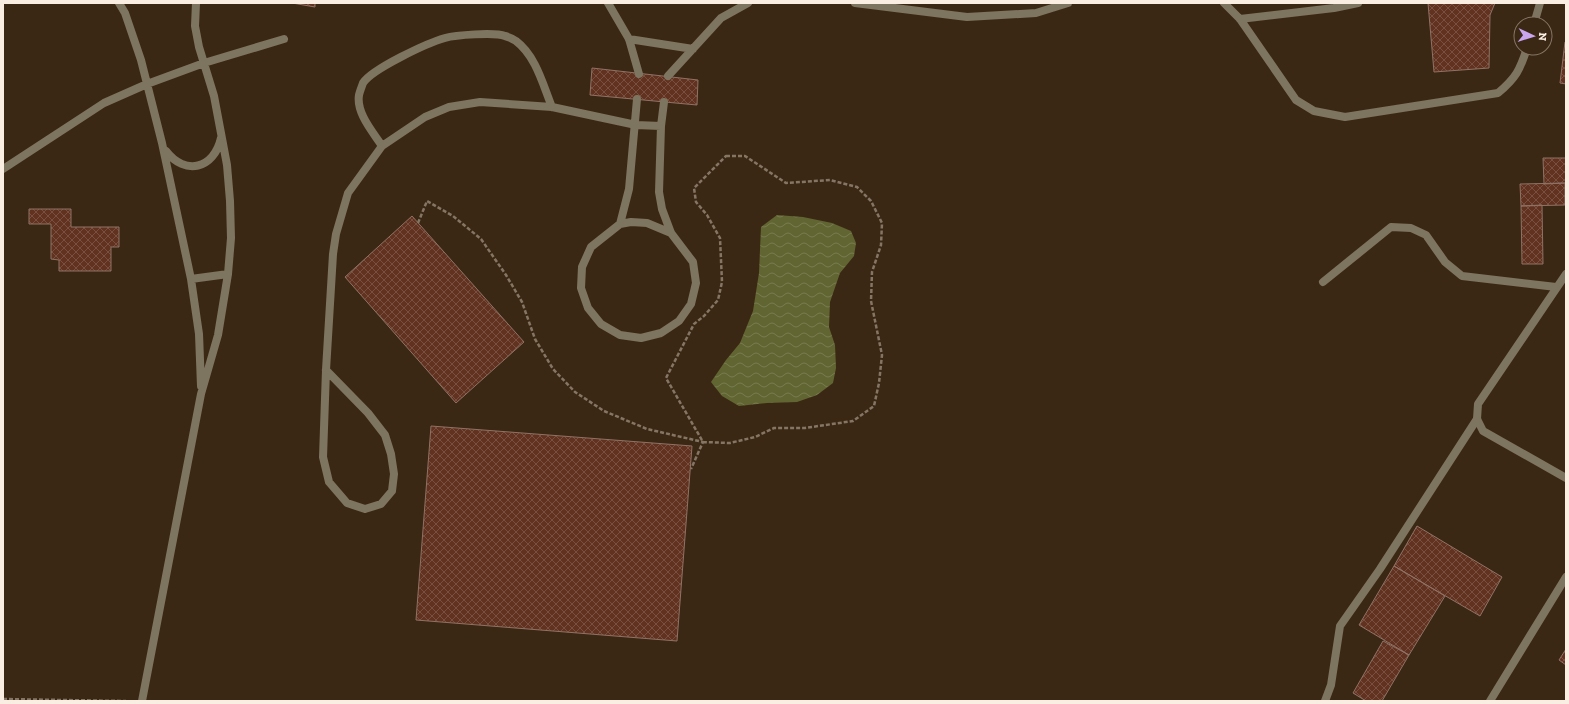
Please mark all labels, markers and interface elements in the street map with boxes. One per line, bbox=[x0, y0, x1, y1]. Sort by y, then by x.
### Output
north arrow bbox=[1513, 16, 1553, 56]
text: N bbox=[1536, 32, 1549, 42]

